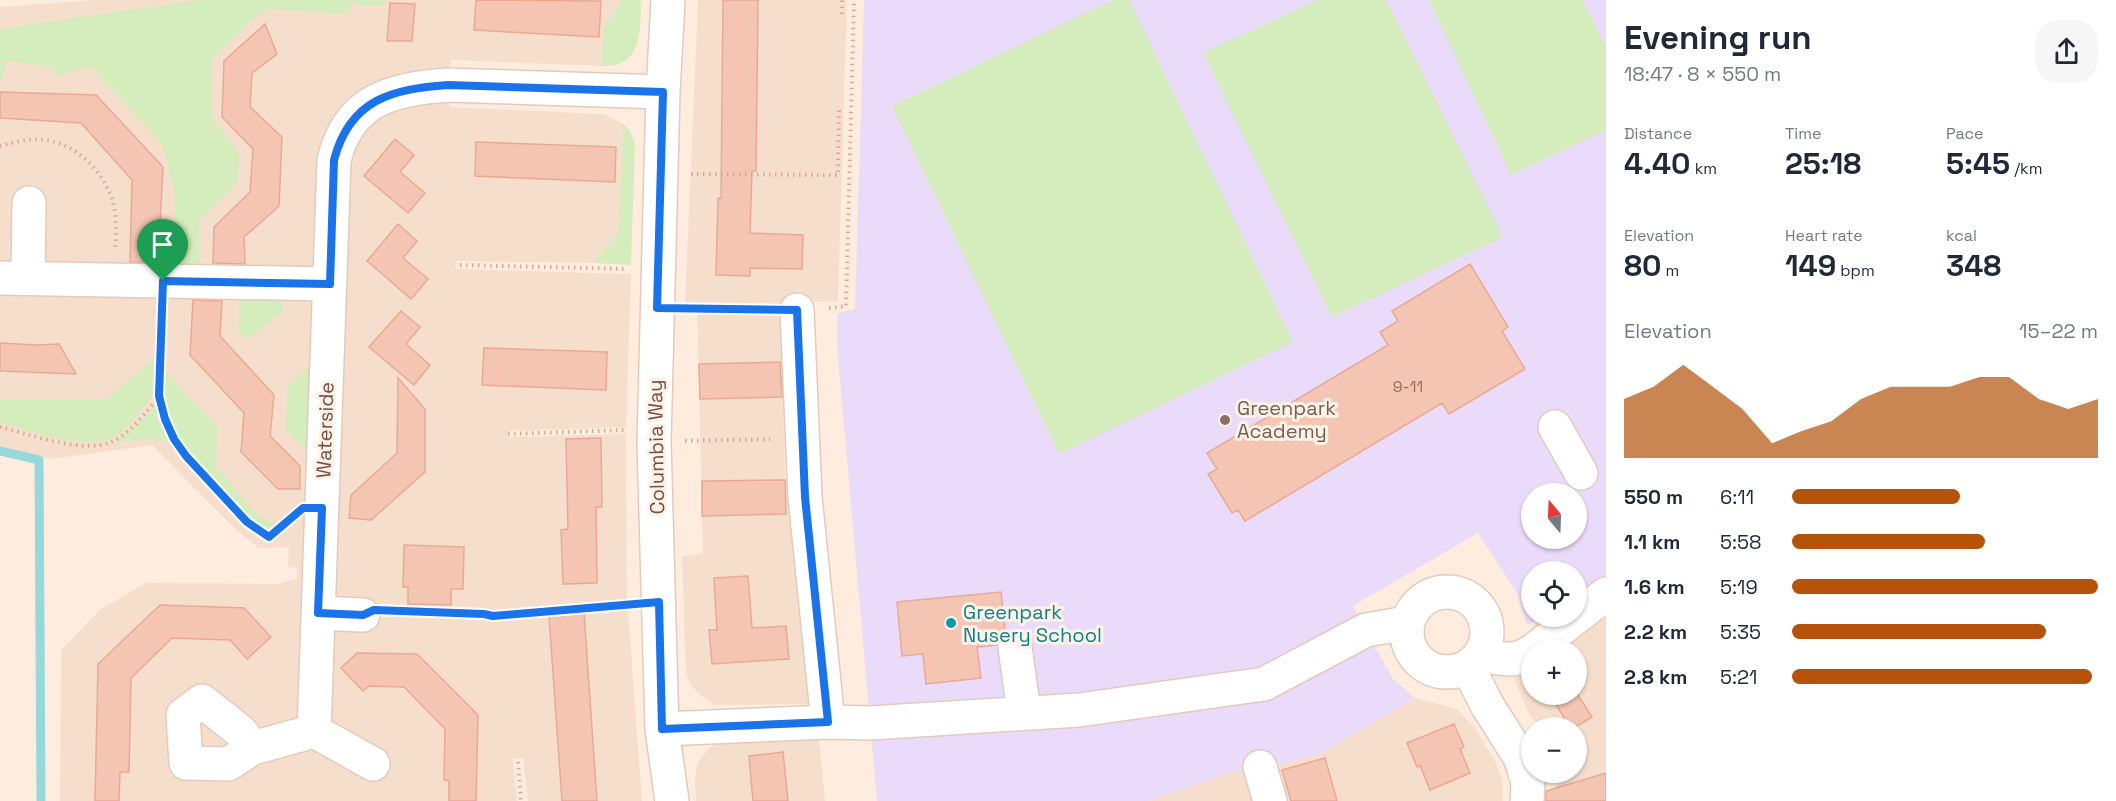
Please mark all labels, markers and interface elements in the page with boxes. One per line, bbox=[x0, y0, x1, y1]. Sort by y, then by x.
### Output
text: Evening run bbox=[1624, 17, 1812, 59]
button: share bbox=[2035, 20, 2098, 83]
text: 18:47 · 8 × 550 m bbox=[1624, 61, 1781, 87]
text: Distance bbox=[1624, 123, 1692, 144]
text: Time bbox=[1785, 123, 1821, 144]
text: Pace bbox=[1946, 123, 1983, 144]
text: 4.40 bbox=[1624, 144, 1691, 183]
text: 25:18 bbox=[1785, 144, 1861, 183]
text: 5:45 bbox=[1946, 144, 2010, 183]
text: km bbox=[1691, 158, 1717, 179]
text: /km bbox=[2010, 158, 2042, 179]
pin bbox=[137, 219, 188, 281]
text: Elevation bbox=[1624, 225, 1694, 246]
text: Heart rate bbox=[1785, 225, 1863, 246]
text: kcal bbox=[1946, 225, 1977, 246]
icon: arrive bbox=[146, 228, 179, 261]
text: 80 bbox=[1624, 246, 1661, 285]
text: 149 bbox=[1785, 246, 1836, 285]
text: 348 bbox=[1946, 246, 2001, 285]
text: m bbox=[1661, 260, 1679, 281]
text: bpm bbox=[1836, 260, 1875, 281]
text: Elevation bbox=[1624, 318, 1712, 344]
text: 15–22 m bbox=[2019, 318, 2098, 344]
house number: 9-11 bbox=[1393, 376, 1423, 397]
street label: Columbia Way bbox=[642, 379, 670, 515]
street label: Waterside bbox=[310, 381, 340, 479]
place label: Greenpark Academy bbox=[1237, 395, 1336, 444]
marker: Greenpark Academy bbox=[1218, 413, 1232, 427]
north arrow bbox=[1521, 483, 1587, 549]
map controls bbox=[1521, 483, 1587, 783]
text: 550 m bbox=[1624, 484, 1683, 510]
text: 6:11 bbox=[1720, 484, 1754, 510]
text: 1.1 km bbox=[1624, 529, 1680, 555]
text: 5:58 bbox=[1720, 529, 1761, 555]
button: locate bbox=[1521, 561, 1587, 627]
text: 1.6 km bbox=[1624, 574, 1685, 600]
text: 5:19 bbox=[1720, 574, 1758, 600]
place label: Greenpark Nusery School bbox=[963, 599, 1102, 648]
marker: Greenpark Nusery School bbox=[944, 616, 958, 630]
text: 2.2 km bbox=[1624, 619, 1687, 645]
text: 5:35 bbox=[1720, 619, 1761, 645]
button: + bbox=[1521, 639, 1587, 705]
text: 2.8 km bbox=[1624, 664, 1687, 690]
text: 5:21 bbox=[1720, 664, 1757, 690]
button: − bbox=[1521, 717, 1587, 783]

